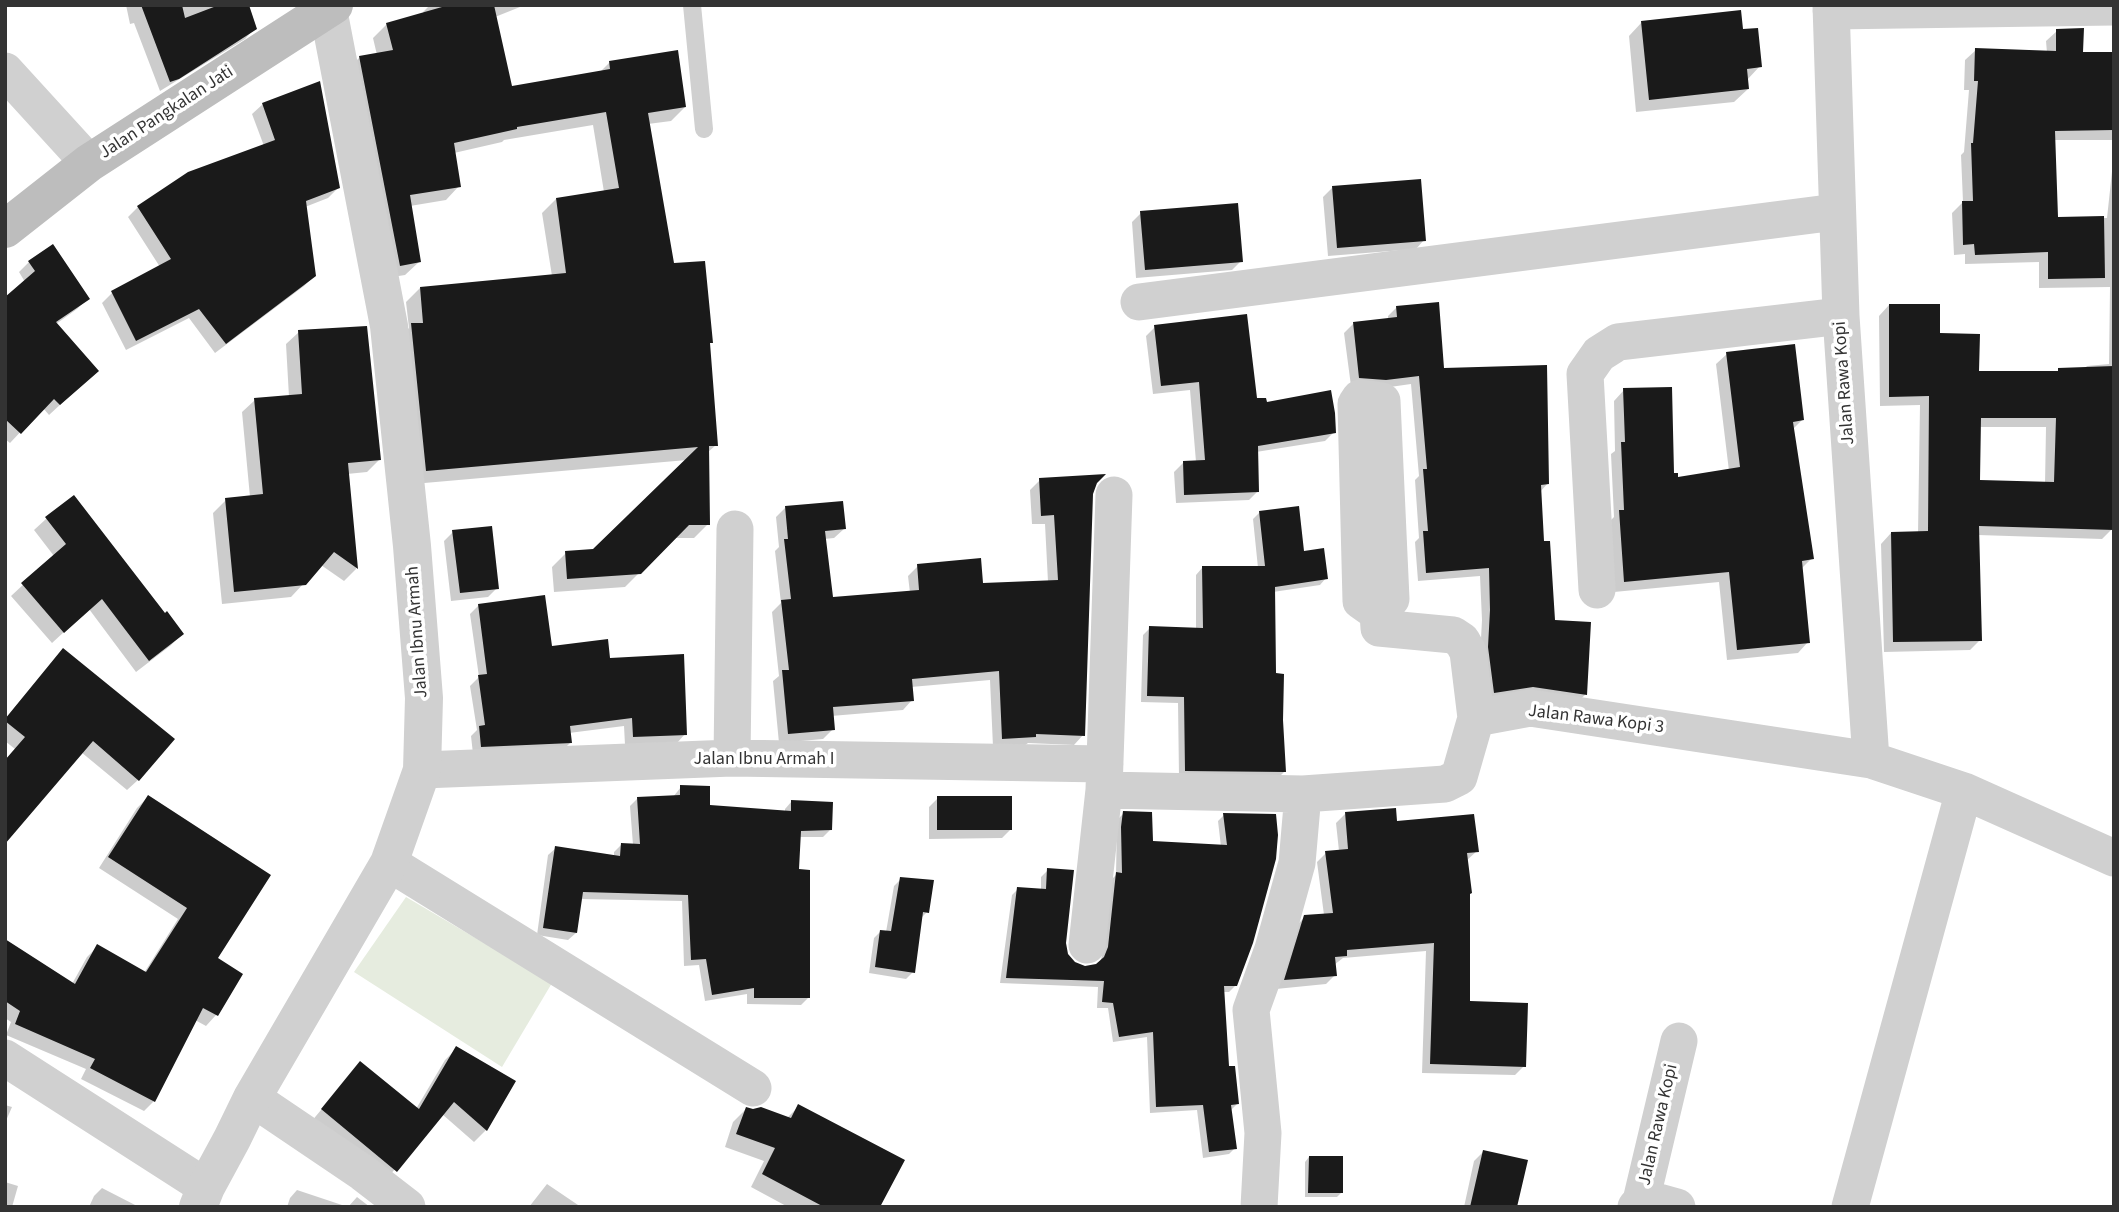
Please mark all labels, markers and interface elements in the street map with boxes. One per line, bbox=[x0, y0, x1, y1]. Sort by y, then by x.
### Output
street label: Jalan Pangkalan Jati bbox=[96, 62, 238, 164]
street label: Jalan Rawa Kopi bbox=[1830, 320, 1860, 446]
street label: Jalan Ibnu Armah bbox=[403, 565, 433, 699]
street label: Jalan Rawa Kopi 3 bbox=[1527, 701, 1665, 739]
street label: Jalan Ibnu Armah I bbox=[694, 749, 834, 771]
street label: Jalan Rawa Kopi bbox=[1635, 1062, 1683, 1188]

